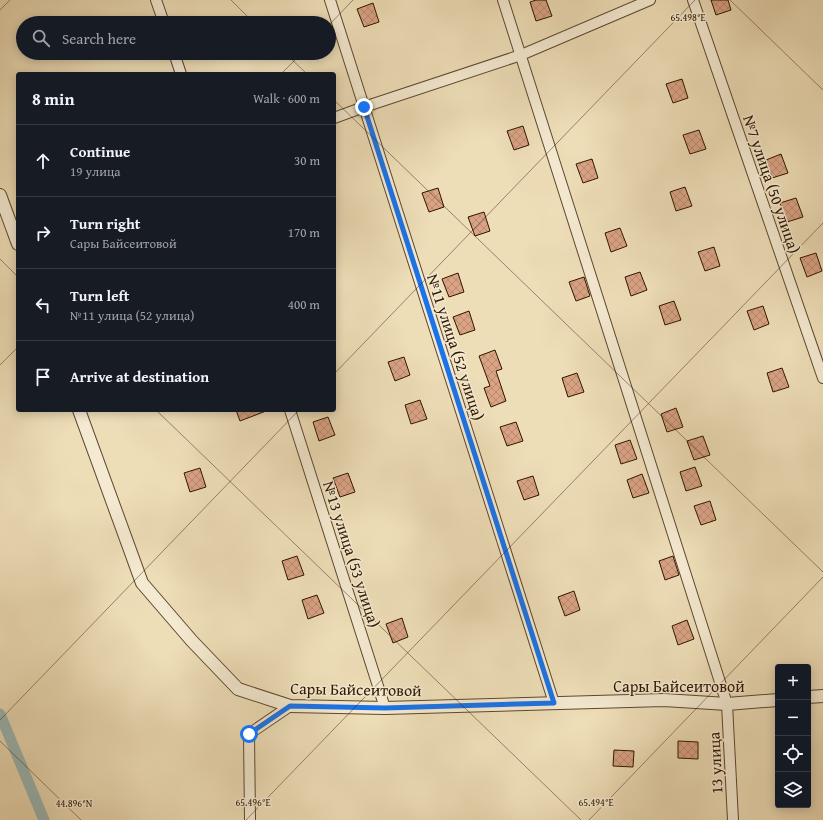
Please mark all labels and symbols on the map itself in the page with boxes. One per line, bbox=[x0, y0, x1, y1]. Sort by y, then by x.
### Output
text: 65.498°E bbox=[670, 10, 706, 25]
route end bbox=[355, 98, 373, 116]
street label: №7 улица (50 улица) bbox=[737, 111, 807, 257]
street label: №11 улица (52 улица) bbox=[421, 270, 491, 424]
street label: №13 улица (53 улица) bbox=[317, 477, 387, 631]
street label: Сары Байсеитовой bbox=[613, 674, 745, 698]
street label: Сары Байсеитовой bbox=[290, 676, 422, 702]
route start bbox=[240, 725, 258, 743]
street label: 13 улица bbox=[701, 731, 729, 795]
text: 65.496°E bbox=[235, 795, 271, 810]
text: 65.494°E bbox=[578, 795, 614, 810]
text: 44.896°N bbox=[56, 796, 93, 811]

